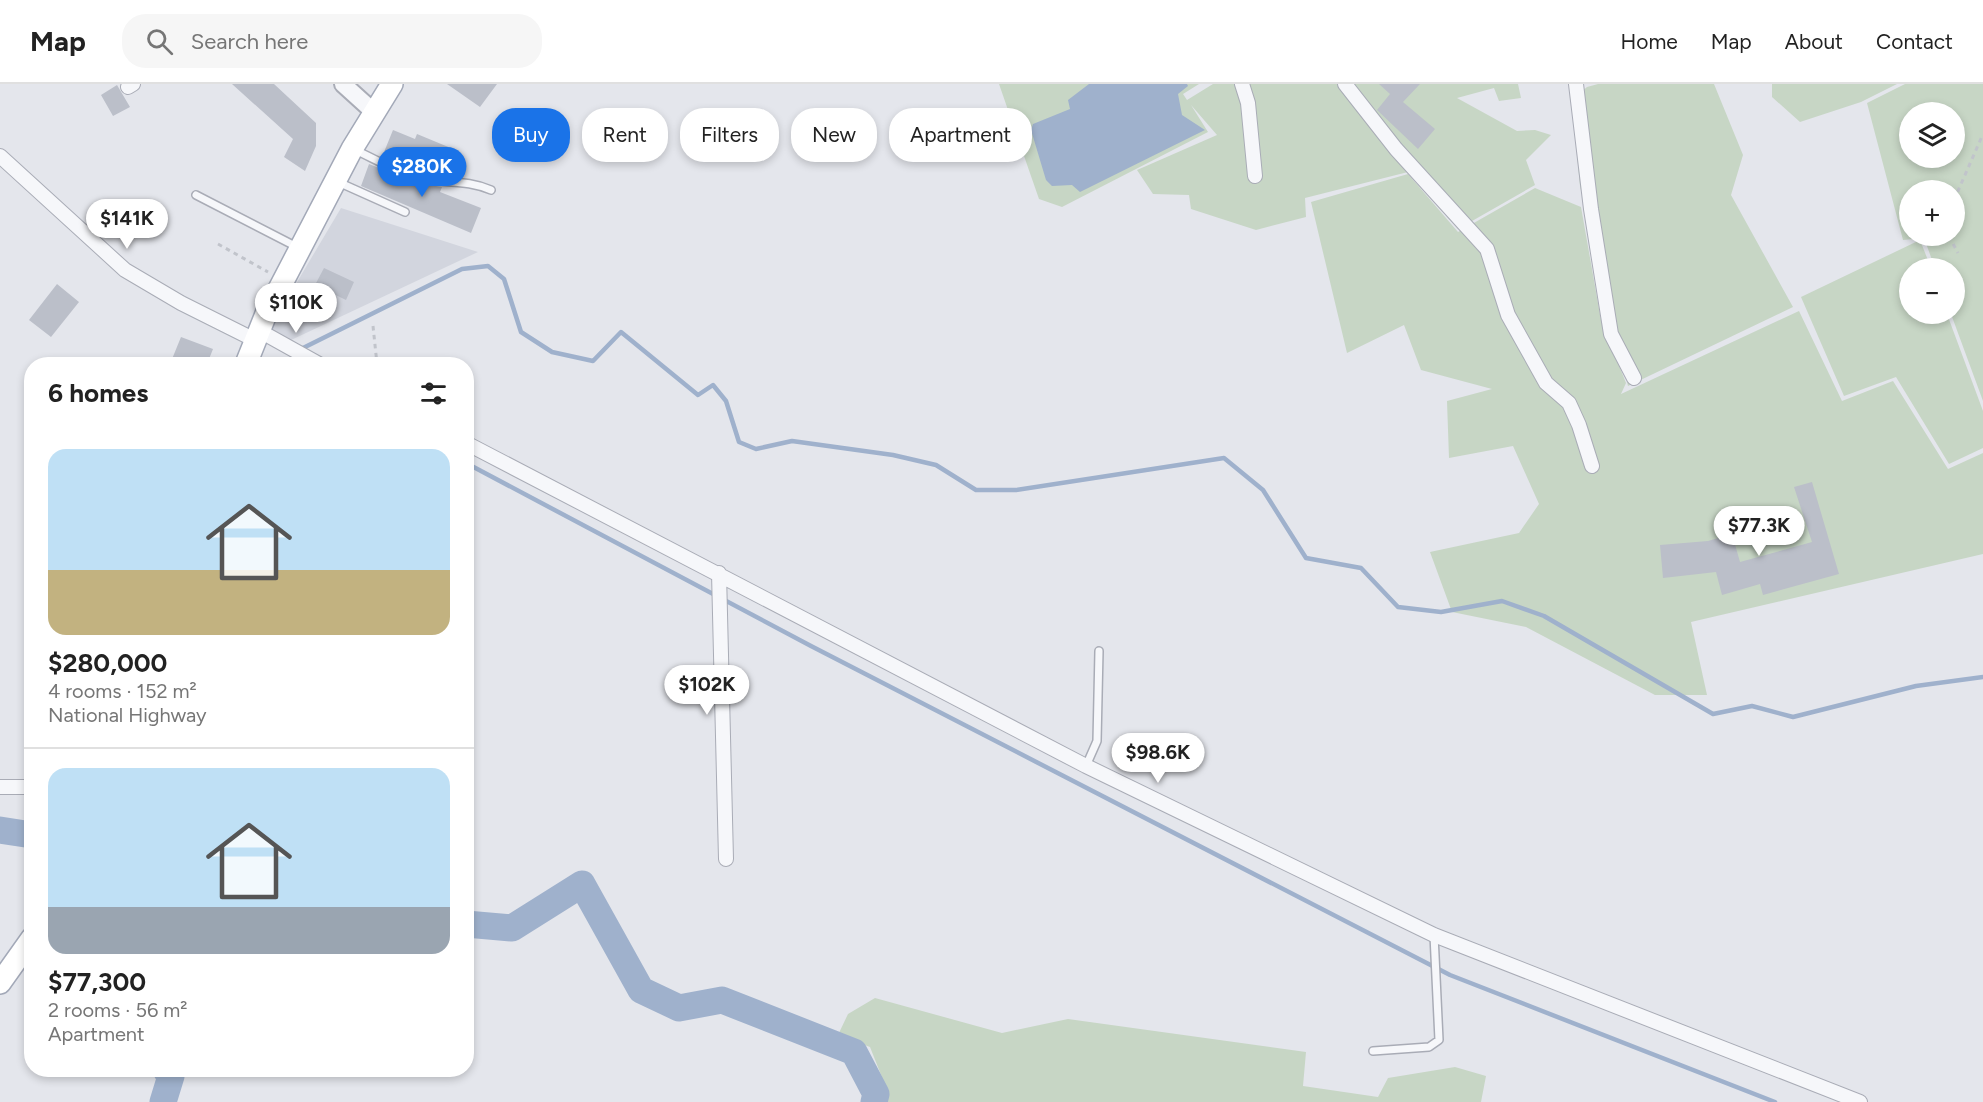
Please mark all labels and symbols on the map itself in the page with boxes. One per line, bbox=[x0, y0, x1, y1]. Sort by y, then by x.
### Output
pin: $280K bbox=[380, 147, 464, 198]
pin: $141K bbox=[85, 199, 169, 250]
pin: $110K bbox=[254, 283, 338, 334]
pin: $77.3K bbox=[1710, 506, 1808, 557]
pin: $102K bbox=[665, 665, 749, 716]
pin: $98.6K bbox=[1109, 733, 1207, 784]

